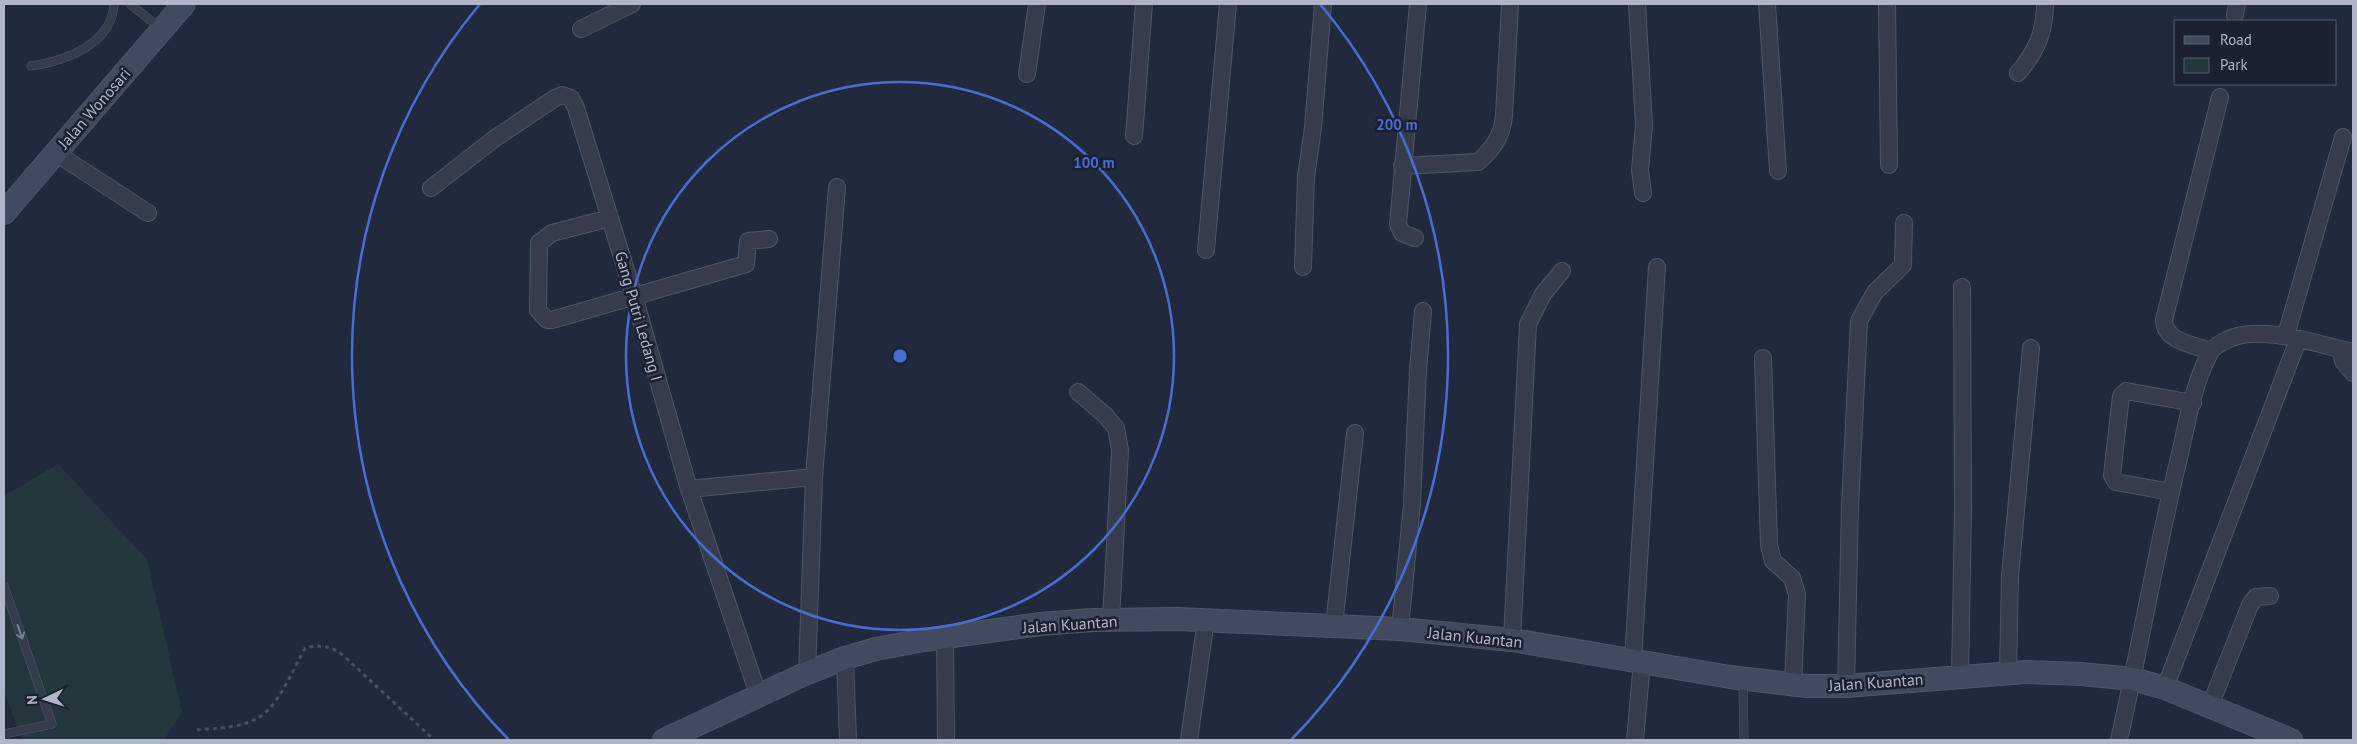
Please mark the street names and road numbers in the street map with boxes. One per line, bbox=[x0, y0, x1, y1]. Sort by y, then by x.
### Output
street label: Jalan Wonosari bbox=[53, 63, 135, 153]
street label: Gang Putri Ledang I bbox=[611, 249, 667, 383]
street label: Jalan Kuantan bbox=[1021, 611, 1118, 637]
street label: Jalan Kuantan bbox=[1426, 622, 1523, 652]
street label: Jalan Kuantan bbox=[1827, 669, 1924, 695]

